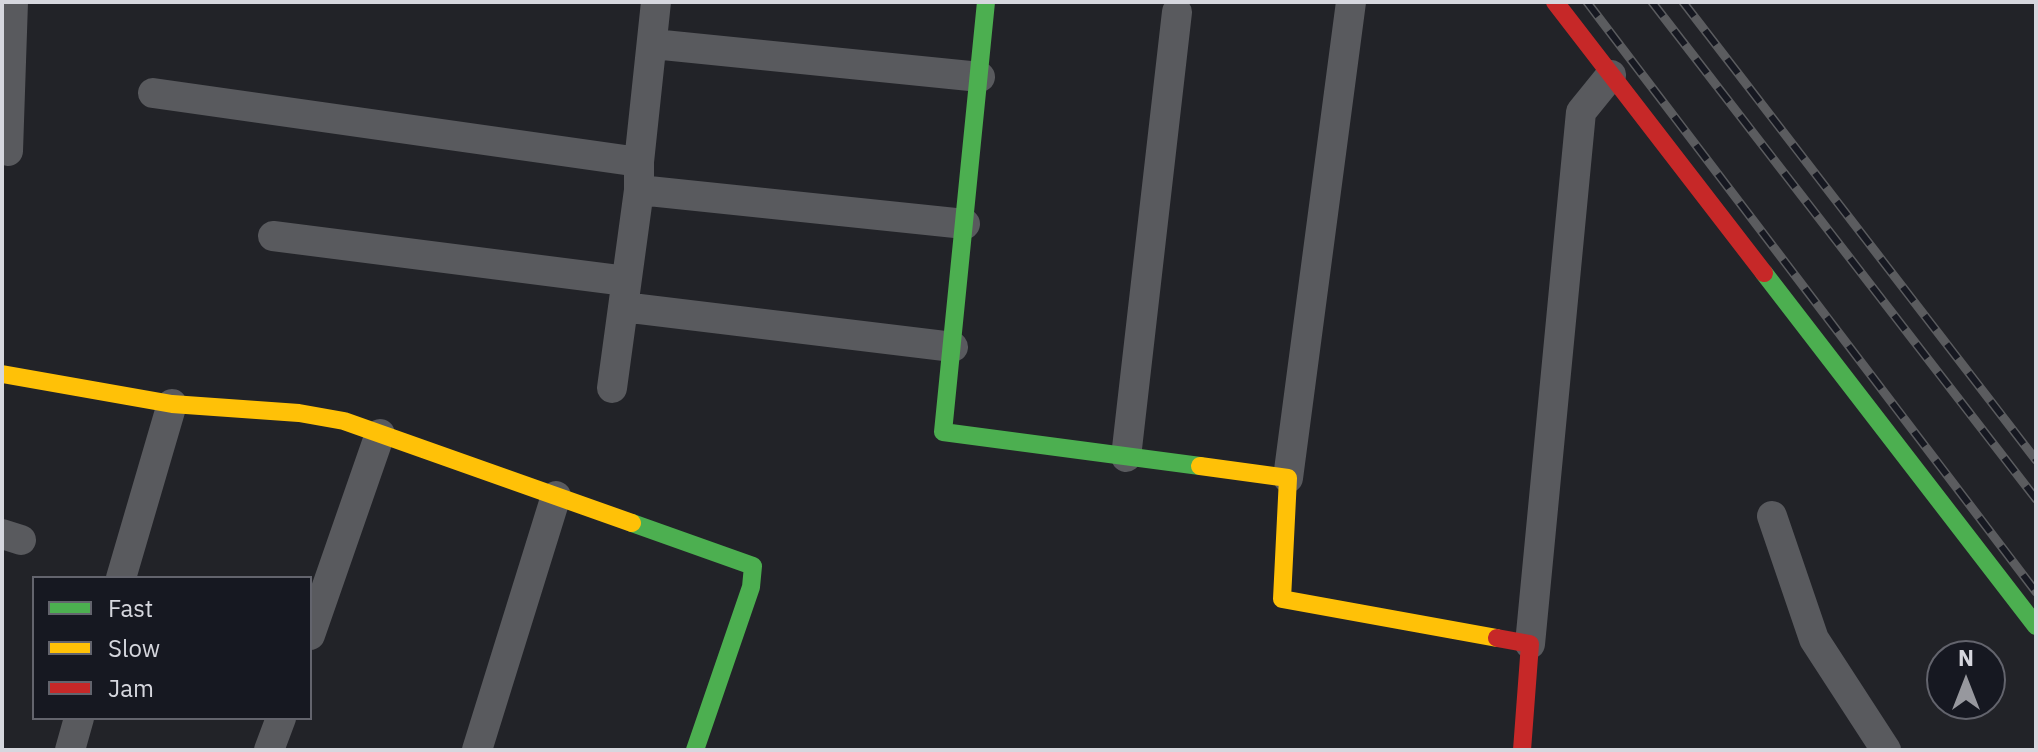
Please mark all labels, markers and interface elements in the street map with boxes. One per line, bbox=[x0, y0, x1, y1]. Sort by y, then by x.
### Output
legend bbox=[32, 576, 312, 720]
text: Fast bbox=[108, 592, 153, 624]
text: Slow bbox=[108, 632, 160, 664]
north arrow bbox=[1926, 640, 2006, 720]
text: N bbox=[1958, 643, 1974, 672]
text: Jam bbox=[108, 672, 154, 704]

